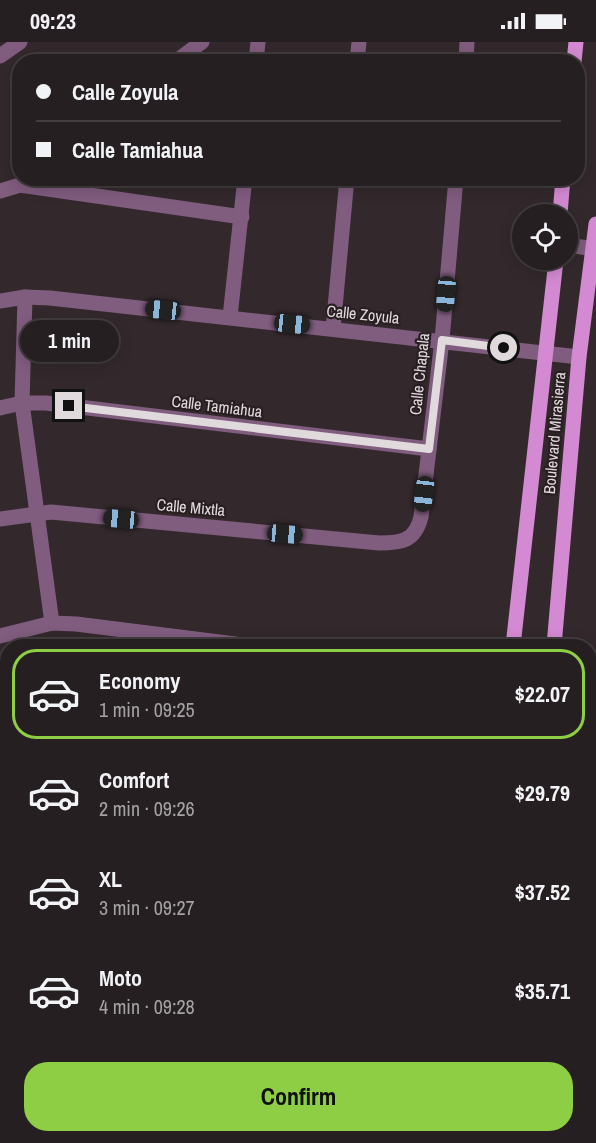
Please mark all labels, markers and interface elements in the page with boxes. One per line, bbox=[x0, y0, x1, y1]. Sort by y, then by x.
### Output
text: 09:23 bbox=[30, 6, 76, 36]
text: Calle Zoyula bbox=[72, 77, 178, 107]
text: Calle Tamiahua bbox=[72, 135, 203, 165]
map controls bbox=[512, 204, 578, 270]
button: locate bbox=[512, 204, 578, 270]
car bbox=[435, 275, 457, 313]
car bbox=[144, 299, 182, 321]
street label: Calle Zoyula bbox=[326, 299, 401, 329]
car bbox=[273, 313, 311, 335]
callout: 1 min bbox=[20, 319, 118, 361]
text: 1 min bbox=[48, 327, 91, 354]
street label: Calle Chapala bbox=[404, 331, 434, 416]
route start bbox=[490, 334, 517, 361]
street label: Boulevard Mirasierra bbox=[538, 370, 570, 495]
street label: Calle Tamiahua bbox=[170, 390, 264, 423]
route end bbox=[55, 392, 82, 419]
car bbox=[413, 475, 435, 513]
street label: Calle Mixtla bbox=[156, 493, 227, 521]
car bbox=[102, 508, 140, 530]
car bbox=[266, 523, 304, 545]
text: Economy bbox=[99, 666, 180, 696]
icon: car bbox=[27, 667, 81, 721]
text: $22.07 bbox=[515, 679, 570, 709]
text: 1 min · 09:25 bbox=[99, 696, 195, 723]
text: Comfort bbox=[99, 765, 169, 795]
icon: car bbox=[27, 766, 81, 820]
text: $29.79 bbox=[515, 778, 570, 808]
text: 2 min · 09:26 bbox=[99, 795, 195, 822]
text: XL bbox=[99, 864, 122, 894]
icon: car bbox=[27, 865, 81, 919]
text: $37.52 bbox=[515, 877, 570, 907]
text: 3 min · 09:27 bbox=[99, 894, 195, 921]
text: Moto bbox=[99, 963, 142, 993]
icon: car bbox=[27, 964, 81, 1018]
text: $35.71 bbox=[515, 976, 570, 1006]
text: 4 min · 09:28 bbox=[99, 993, 195, 1020]
button: Confirm bbox=[24, 1062, 573, 1131]

